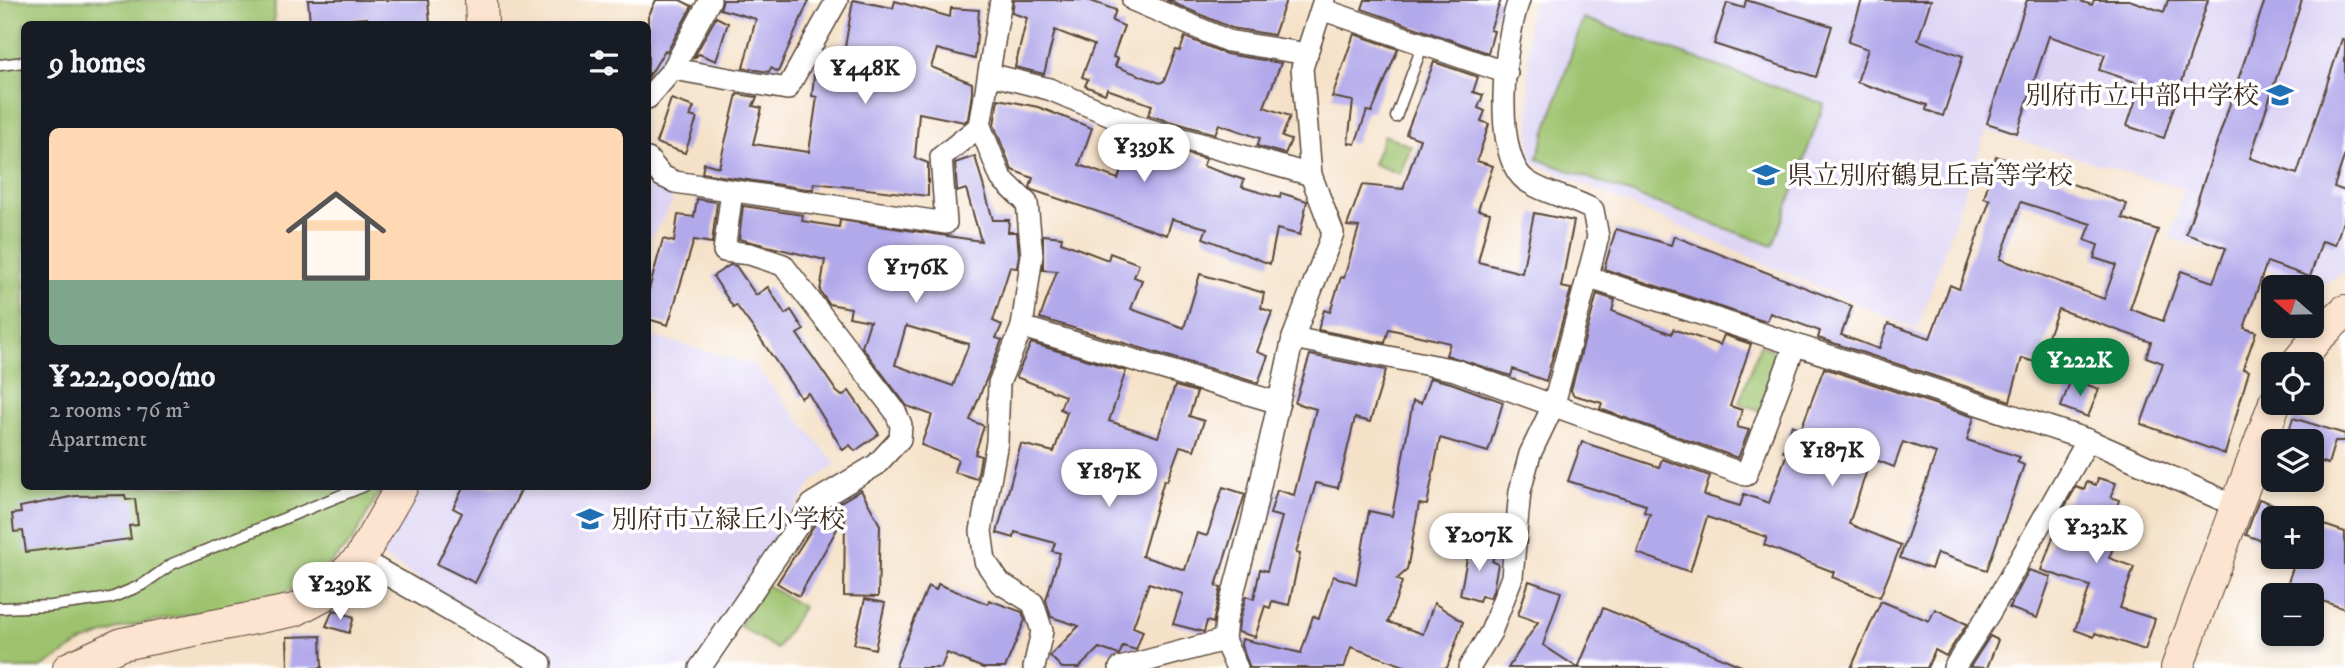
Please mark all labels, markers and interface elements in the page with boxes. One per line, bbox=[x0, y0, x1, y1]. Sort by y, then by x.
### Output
icon: filters bbox=[585, 44, 623, 82]
text: 9 homes bbox=[49, 45, 146, 82]
pin: ¥448K bbox=[816, 46, 914, 106]
text: ¥448K bbox=[830, 54, 900, 83]
place label: 別府市立中部中学校 bbox=[2025, 80, 2259, 113]
school or university icon: 別府市立中部中学校 bbox=[2265, 80, 2295, 110]
pin: ¥339K bbox=[1095, 124, 1193, 184]
text: ¥339K bbox=[1114, 132, 1174, 161]
school or university icon: 県立別府鶴見丘高等学校 bbox=[1751, 160, 1781, 190]
place label: 県立別府鶴見丘高等学校 bbox=[1787, 160, 2073, 193]
icon: home bbox=[273, 173, 399, 299]
pin: ¥176K bbox=[867, 246, 965, 305]
text: ¥176K bbox=[884, 253, 948, 282]
north arrow bbox=[2261, 275, 2324, 338]
map controls bbox=[2261, 275, 2324, 646]
pin: ¥222K bbox=[2031, 338, 2129, 398]
text: ¥222K bbox=[2047, 346, 2113, 375]
button: locate bbox=[2261, 352, 2324, 415]
text: ¥222,000/mo bbox=[49, 359, 215, 396]
text: 2 rooms · 76 m² bbox=[49, 396, 189, 425]
text: Apartment bbox=[49, 425, 147, 454]
pin: ¥187K bbox=[1783, 428, 1881, 488]
button: layers bbox=[2261, 429, 2324, 492]
text: ¥187K bbox=[1800, 436, 1864, 465]
pin: ¥187K bbox=[1060, 449, 1158, 509]
text: ¥187K bbox=[1077, 457, 1141, 486]
school or university icon: 別府市立緑丘小学校 bbox=[575, 504, 605, 534]
place label: 別府市立緑丘小学校 bbox=[611, 504, 845, 537]
pin: ¥232K bbox=[2047, 505, 2145, 565]
button: + bbox=[2261, 506, 2324, 569]
text: ¥232K bbox=[2065, 513, 2127, 542]
pin: ¥207K bbox=[1430, 514, 1528, 573]
text: ¥207K bbox=[1445, 521, 1513, 550]
pin: ¥239K bbox=[291, 562, 389, 622]
text: ¥239K bbox=[309, 570, 371, 599]
button: − bbox=[2261, 583, 2324, 646]

